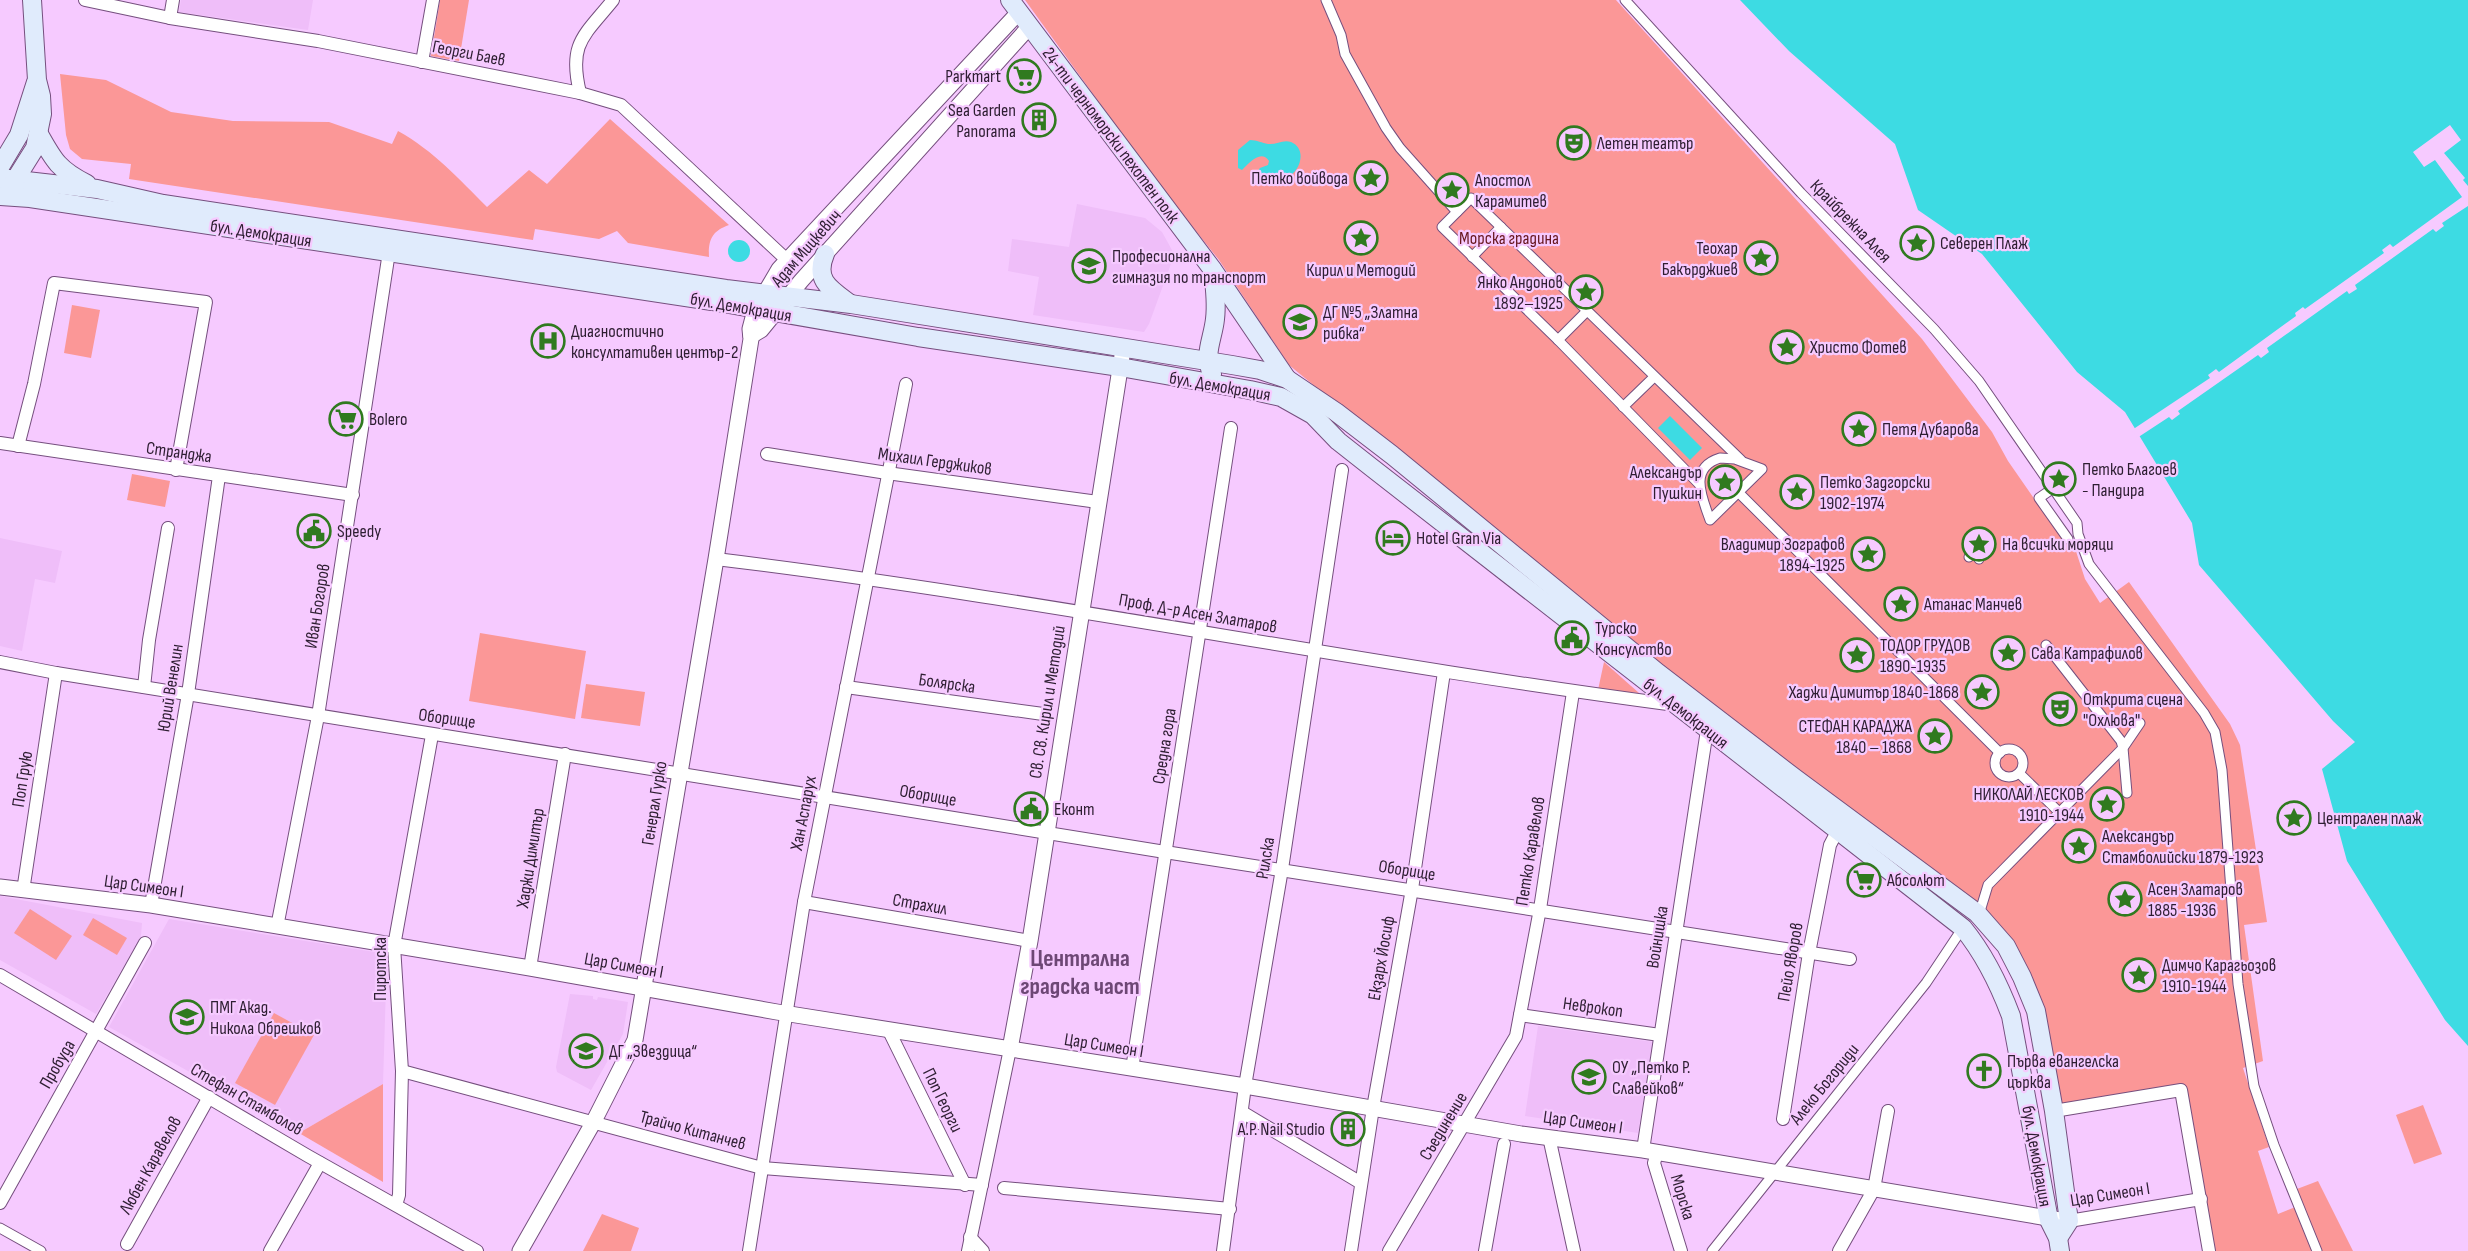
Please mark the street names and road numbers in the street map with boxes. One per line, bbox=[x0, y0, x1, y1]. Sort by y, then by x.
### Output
street label: Георги Баев bbox=[431, 36, 507, 71]
street label: 24-ти черноморски пехотен полк bbox=[1038, 43, 1184, 227]
street label: Крайбрежна Алея bbox=[1806, 175, 1896, 267]
street label: Адам Мицкевич bbox=[766, 205, 846, 292]
street label: бул. Демокрация bbox=[209, 215, 313, 252]
street label: бул. Демокрация bbox=[689, 288, 793, 327]
street label: бул. Демокрация bbox=[1168, 367, 1272, 406]
street label: Странджа bbox=[145, 437, 213, 468]
street label: Михаил Герджиков bbox=[877, 443, 993, 480]
street label: Иван Богоров bbox=[300, 562, 335, 650]
street label: Проф. Д-р Асен Златаров bbox=[1117, 589, 1279, 638]
street label: Св. Св. Кирил и Методий bbox=[1025, 624, 1070, 780]
street label: Юрий Венелин bbox=[153, 643, 188, 734]
street label: Болярска bbox=[917, 669, 977, 698]
street label: бул. Демокрация bbox=[1639, 674, 1732, 753]
street label: Оборище bbox=[417, 704, 477, 733]
street label: Средна гора bbox=[1148, 707, 1181, 786]
street label: Поп Грую bbox=[8, 749, 37, 809]
street label: Генерал Гурко bbox=[637, 759, 672, 847]
street label: Хан Аспарух bbox=[786, 774, 821, 853]
street label: Оборище bbox=[898, 780, 958, 811]
street label: Петко Каравелов bbox=[1511, 795, 1549, 907]
street label: Хаджи Димитър bbox=[512, 807, 549, 911]
street label: Рилска bbox=[1252, 835, 1279, 881]
street label: Оборище bbox=[1377, 856, 1437, 885]
street label: Цар Симеон I bbox=[103, 871, 185, 902]
street label: Страхил bbox=[891, 889, 950, 920]
street label: Войнишка bbox=[1642, 904, 1673, 970]
street label: Екзарх Йосиф bbox=[1364, 914, 1399, 1002]
street label: Пейо Яворов bbox=[1773, 921, 1808, 1003]
street label: Пиротска bbox=[370, 937, 391, 1001]
street label: Цар Симеон I bbox=[583, 948, 665, 983]
street label: Неврокоп bbox=[1561, 993, 1624, 1022]
street label: Цар Симеон I bbox=[1063, 1029, 1145, 1062]
street label: Пробуда bbox=[35, 1036, 80, 1092]
street label: Алеко Богориди bbox=[1785, 1040, 1863, 1130]
street label: Стефан Стамболов bbox=[187, 1059, 307, 1140]
street label: Поп Георги bbox=[918, 1065, 967, 1136]
street label: Съединение bbox=[1415, 1088, 1472, 1164]
street label: бул. Демокрация bbox=[2017, 1104, 2056, 1208]
street label: Трайчо Китанчев bbox=[638, 1106, 748, 1155]
street label: Цар Симеон I bbox=[1542, 1107, 1624, 1138]
street label: Любен Каравелов bbox=[114, 1113, 186, 1219]
street label: Морска bbox=[1666, 1172, 1699, 1222]
street label: Цар Симеон I bbox=[2069, 1178, 2151, 1211]

